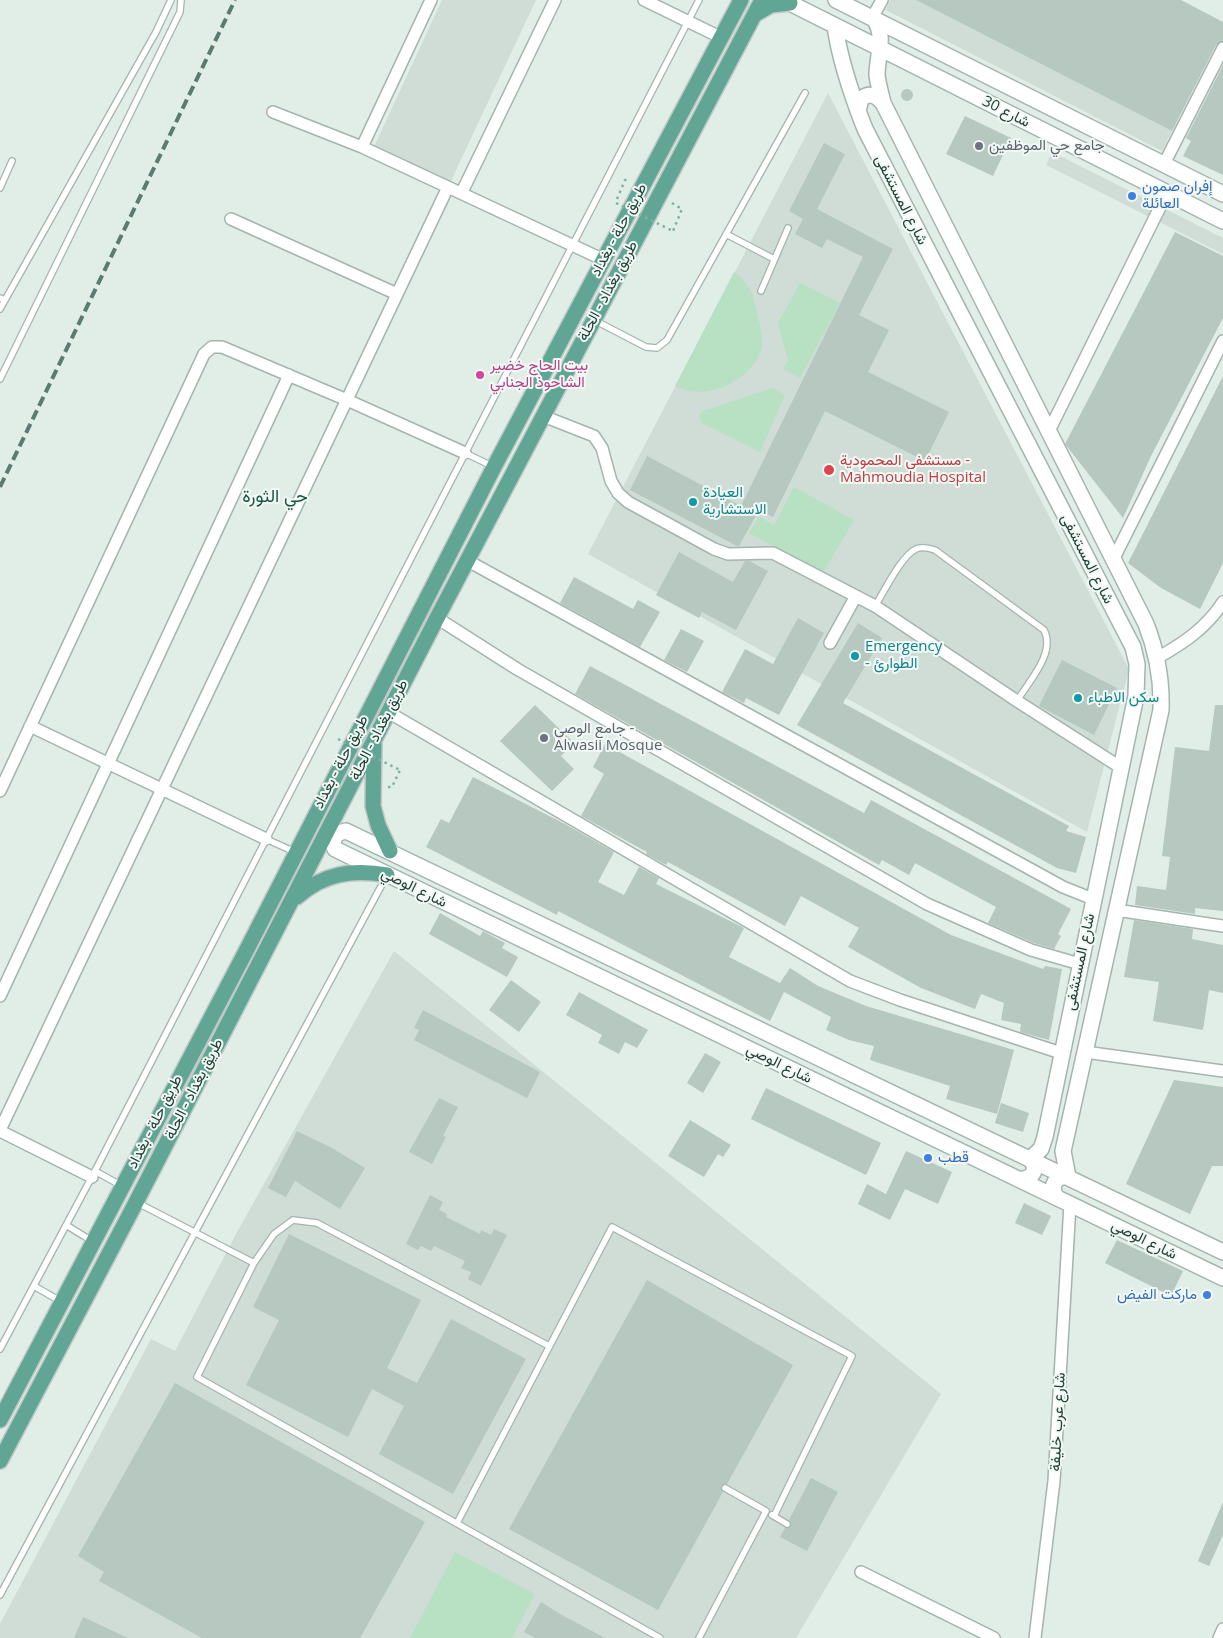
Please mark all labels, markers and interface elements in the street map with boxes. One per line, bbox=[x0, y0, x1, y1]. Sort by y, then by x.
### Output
street label: شارع 30 bbox=[979, 92, 1033, 132]
place label: جامع حي الموظفين bbox=[989, 137, 1105, 155]
marker: جامع حي الموظفين bbox=[973, 140, 985, 152]
street label: شارع المستشفى bbox=[871, 152, 931, 248]
place label: إفران صمون العائلة bbox=[1142, 178, 1213, 213]
street label: طريق حلة - بغداد bbox=[587, 180, 651, 280]
marker: إفران صمون العائلة bbox=[1126, 190, 1138, 202]
street label: طريق بغداد - الحلة bbox=[574, 238, 642, 344]
place label: بيت الحاج خضير الشاحوذ الجنابي bbox=[490, 357, 588, 392]
marker: بيت الحاج خضير الشاحوذ الجنابي bbox=[474, 369, 486, 381]
place label: مستشفى المحمودية - Mahmoudia Hospital bbox=[840, 452, 986, 487]
marker: مستشفى المحمودية - Mahmoudia Hospital bbox=[822, 463, 836, 477]
place label: العيادة الاستشارية bbox=[703, 484, 766, 519]
district label: حي الثورة bbox=[242, 486, 308, 508]
marker: العيادة الاستشارية bbox=[687, 496, 699, 508]
street label: شارع المستشفى bbox=[1057, 511, 1117, 607]
place label: Emergency - الطوارئ bbox=[865, 638, 942, 673]
marker: Emergency - الطوارئ bbox=[849, 650, 861, 662]
street label: طريق بغداد - الحلة bbox=[346, 677, 412, 783]
place label: سكن الاطباء bbox=[1088, 689, 1159, 707]
marker: سكن الاطباء bbox=[1072, 692, 1084, 704]
street label: طريق حلة - بغداد bbox=[310, 712, 372, 812]
place label: جامع الوصي - Alwasii Mosque bbox=[554, 720, 662, 755]
marker: جامع الوصي - Alwasii Mosque bbox=[538, 732, 550, 744]
street label: شارع الوصي bbox=[378, 864, 450, 912]
street label: شارع المستشفى bbox=[1061, 912, 1099, 1012]
street label: طريق بغداد - الحلة bbox=[161, 1036, 227, 1142]
street label: شارع الوصي bbox=[743, 1040, 815, 1088]
street label: طريق حلة - بغداد bbox=[124, 1072, 186, 1172]
place label: قطب bbox=[938, 1149, 969, 1167]
marker: قطب bbox=[922, 1152, 934, 1164]
street label: شارع الوصي bbox=[1108, 1216, 1180, 1264]
place label: ماركت الفيض bbox=[1117, 1286, 1197, 1304]
marker: ماركت الفيض bbox=[1201, 1289, 1213, 1301]
street label: شارع عرب خليفة bbox=[1046, 1372, 1070, 1472]

